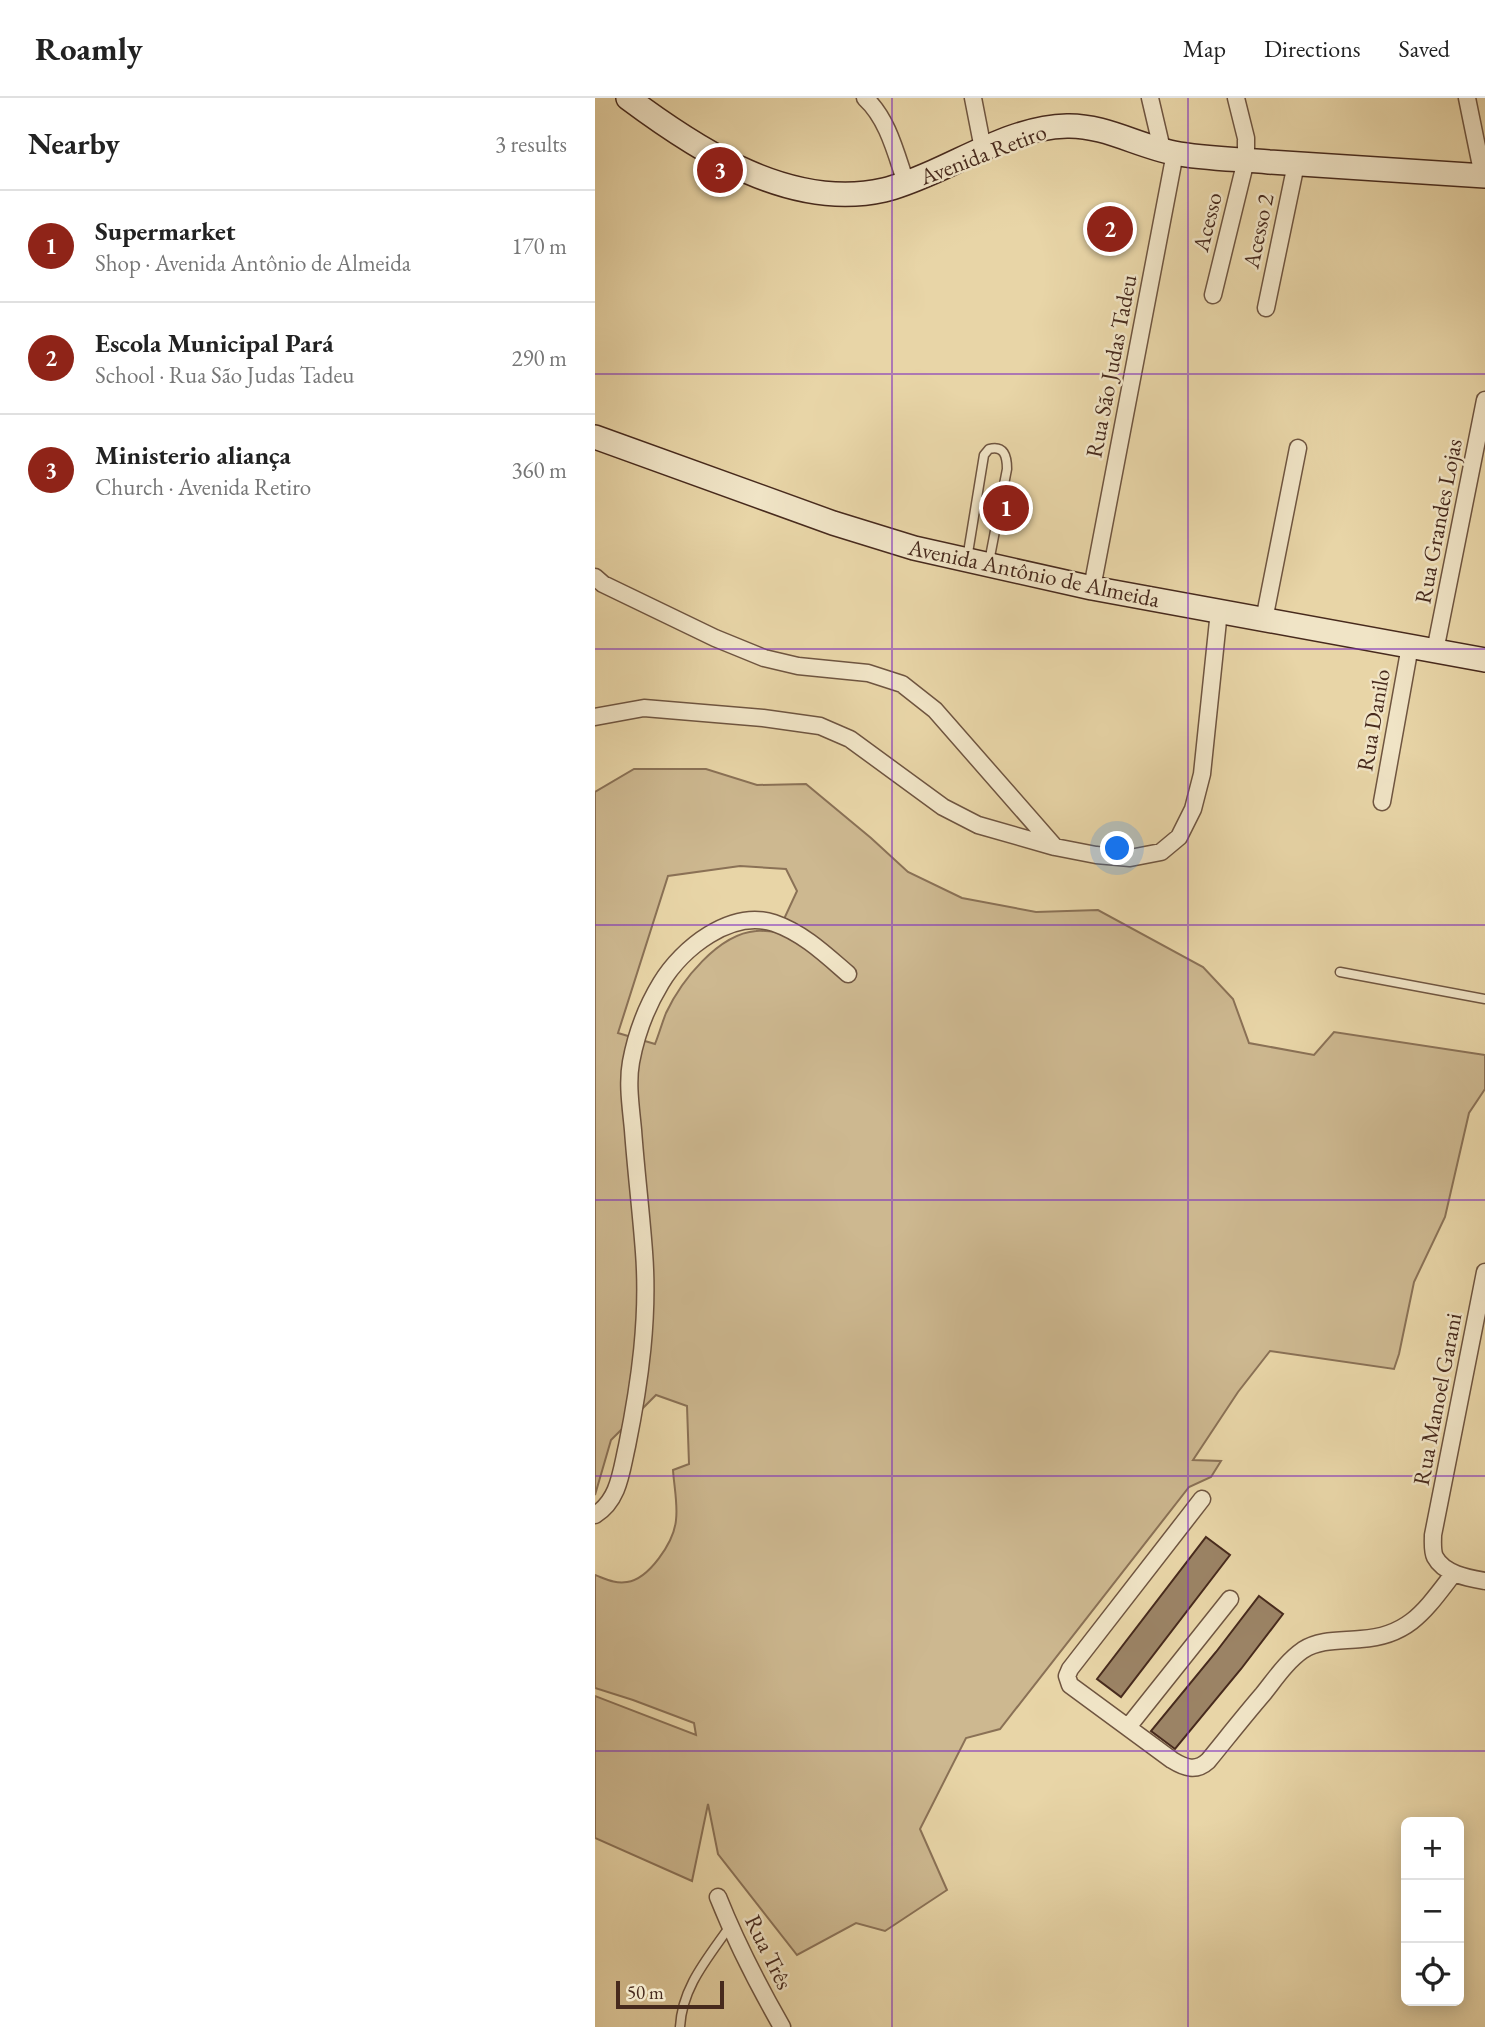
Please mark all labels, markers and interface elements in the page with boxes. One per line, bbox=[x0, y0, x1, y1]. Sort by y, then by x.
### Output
text: Roamly bbox=[35, 27, 143, 70]
text: Map bbox=[1183, 33, 1226, 64]
text: Directions bbox=[1264, 33, 1361, 64]
text: Saved bbox=[1399, 33, 1450, 64]
street label: Avenida Retiro bbox=[914, 116, 1051, 192]
text: Nearby bbox=[28, 124, 120, 163]
text: 3 results bbox=[495, 129, 567, 159]
pin: 3 bbox=[697, 144, 743, 196]
street label: Acesso bbox=[1185, 189, 1229, 256]
street label: Acesso 2 bbox=[1235, 191, 1281, 272]
pin: 2 bbox=[1087, 203, 1133, 255]
text: Supermarket bbox=[95, 214, 236, 248]
text: 1 bbox=[45, 231, 57, 261]
text: 170 m bbox=[511, 231, 567, 261]
text: Shop · Avenida Antônio de Almeida bbox=[95, 248, 411, 278]
street label: Rua São Judas Tadeu bbox=[1079, 272, 1143, 460]
text: Escola Municipal Pará bbox=[95, 326, 334, 360]
text: 2 bbox=[45, 343, 57, 373]
text: 290 m bbox=[511, 343, 567, 373]
text: School · Rua São Judas Tadeu bbox=[95, 360, 355, 390]
street label: Rua Grandes Lojas bbox=[1407, 436, 1469, 606]
text: Ministerio aliança bbox=[95, 438, 291, 472]
text: 3 bbox=[45, 455, 57, 485]
text: 360 m bbox=[511, 455, 567, 485]
text: Church · Avenida Retiro bbox=[95, 472, 311, 502]
pin: 1 bbox=[983, 482, 1029, 534]
street label: Avenida Antônio de Almeida bbox=[905, 531, 1163, 614]
street label: Rua Danilo bbox=[1349, 666, 1397, 774]
your location bbox=[1100, 831, 1134, 865]
street label: Rua Manoel Garani bbox=[1406, 1310, 1468, 1488]
map controls bbox=[1401, 1817, 1464, 2006]
button: + bbox=[1401, 1817, 1464, 1880]
button: − bbox=[1401, 1880, 1464, 1943]
street label: Rua Três bbox=[738, 1910, 800, 1994]
button: locate bbox=[1401, 1943, 1464, 2006]
scale bar bbox=[616, 1978, 725, 2010]
text: 50 m bbox=[627, 1980, 664, 2005]

